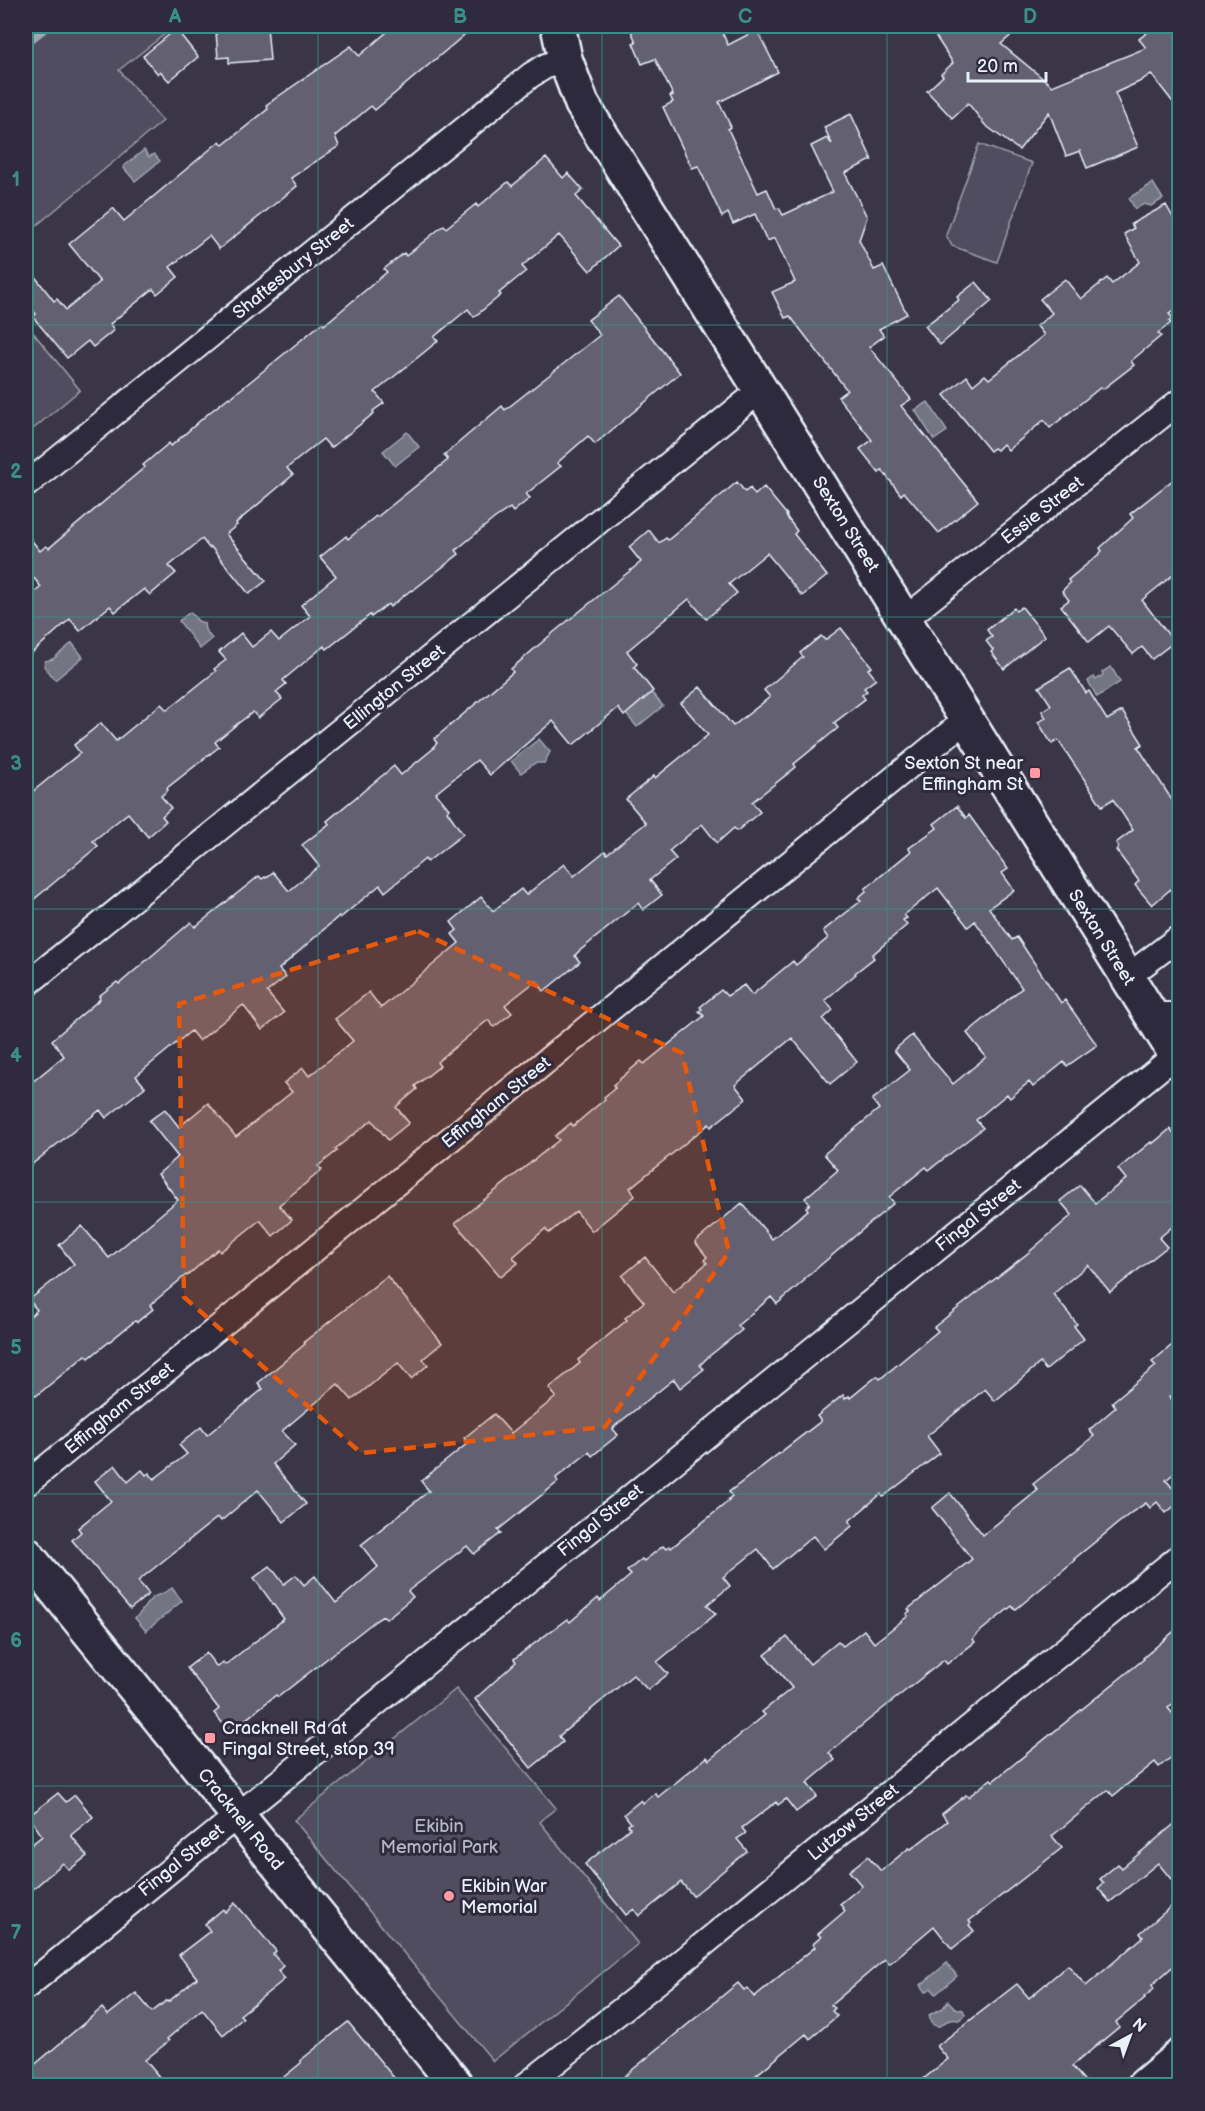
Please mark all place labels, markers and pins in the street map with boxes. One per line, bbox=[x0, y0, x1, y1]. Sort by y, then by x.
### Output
place label: Sexton St near Effingham St bbox=[905, 753, 1023, 795]
marker: Sexton St near Effingham St bbox=[1028, 766, 1042, 780]
place label: Cracknell Rd at Fingal Street, stop 39 bbox=[222, 1718, 395, 1760]
marker: Cracknell Rd at Fingal Street, stop 39 bbox=[203, 1731, 217, 1745]
place label: Ekibin War Memorial bbox=[461, 1876, 547, 1918]
marker: Ekibin War Memorial bbox=[442, 1889, 456, 1903]

